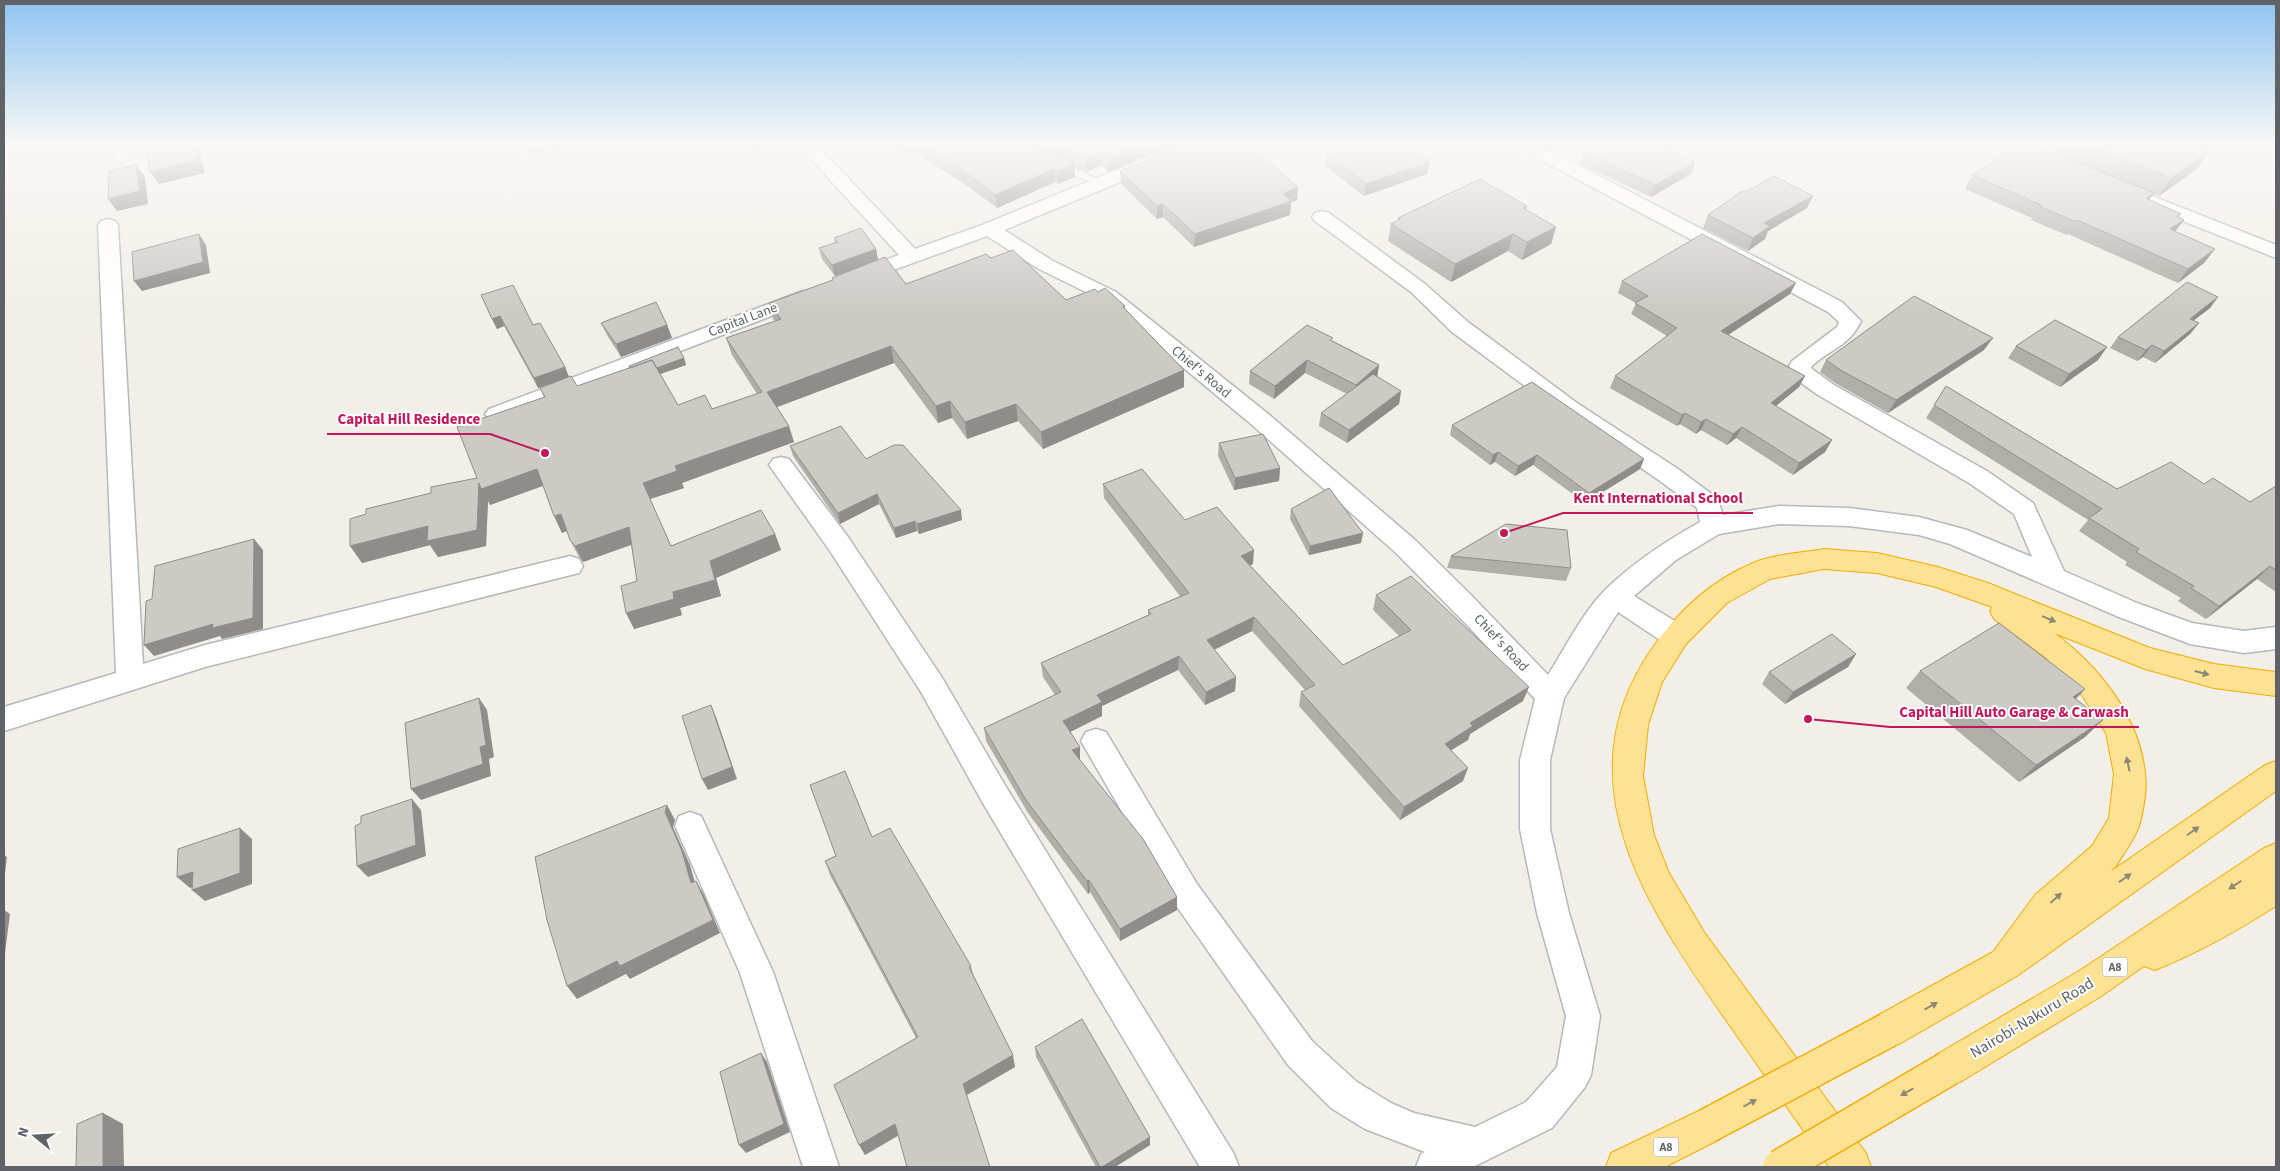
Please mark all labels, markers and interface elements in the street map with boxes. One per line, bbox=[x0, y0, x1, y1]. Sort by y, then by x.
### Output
street label: Capital Lane bbox=[706, 298, 781, 342]
street label: Chief's Road bbox=[1167, 341, 1235, 403]
callout: Capital Hill Residence bbox=[327, 404, 490, 434]
text: Capital Hill Residence bbox=[338, 409, 481, 430]
callout: Kent International School bbox=[1563, 483, 1753, 513]
text: Kent International School bbox=[1573, 488, 1743, 509]
street label: Chief's Road bbox=[1469, 610, 1533, 676]
one-way arrow bbox=[2042, 615, 2057, 623]
one-way arrow bbox=[2195, 669, 2210, 677]
callout: Capital Hill Auto Garage & Carwash bbox=[1890, 697, 2139, 727]
text: Capital Hill Auto Garage & Carwash bbox=[1899, 702, 2129, 723]
one-way arrow bbox=[2124, 756, 2132, 771]
one-way arrow bbox=[2186, 826, 2200, 836]
one-way arrow bbox=[2118, 873, 2132, 883]
one-way arrow bbox=[2229, 880, 2242, 889]
one-way arrow bbox=[2050, 892, 2062, 904]
road number: A8 bbox=[2102, 958, 2128, 976]
street label: Nairobi-Nakuru Road bbox=[1966, 972, 2098, 1064]
one-way arrow bbox=[1924, 1001, 1938, 1010]
one-way arrow bbox=[1900, 1088, 1913, 1097]
one-way arrow bbox=[1743, 1099, 1757, 1107]
north arrow bbox=[10, 1111, 60, 1161]
text: N bbox=[13, 1125, 35, 1140]
road number: A8 bbox=[1654, 1138, 1678, 1156]

